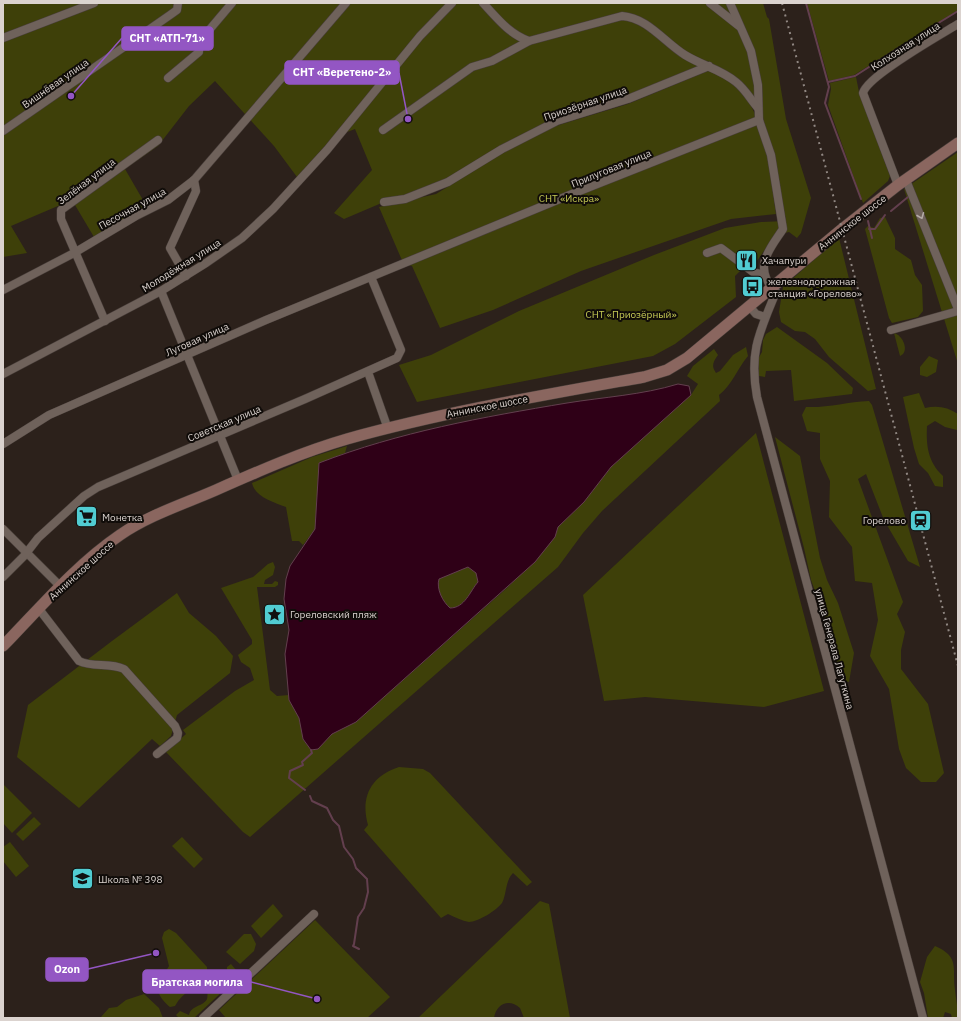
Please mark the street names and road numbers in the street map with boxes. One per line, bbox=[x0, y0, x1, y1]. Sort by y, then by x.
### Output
street label: Колхозная улица bbox=[868, 19, 943, 74]
street label: Вишнёвая улица bbox=[20, 55, 92, 111]
street label: Приозёрная улица bbox=[542, 83, 629, 124]
street label: Прилуговая улица bbox=[569, 146, 654, 190]
street label: Зелёная улица bbox=[55, 155, 118, 207]
street label: Песочная улица bbox=[96, 184, 169, 232]
street label: Аннинское шоссе bbox=[816, 191, 889, 253]
street label: Молодёжная улица bbox=[139, 236, 224, 295]
street label: Луговая улица bbox=[164, 319, 231, 359]
street label: Аннинское шоссе bbox=[445, 392, 529, 421]
street label: Советская улица bbox=[186, 402, 263, 445]
street label: Аннинское шоссе bbox=[46, 538, 117, 603]
street label: улица Генерала Лагуткина bbox=[812, 587, 857, 712]

